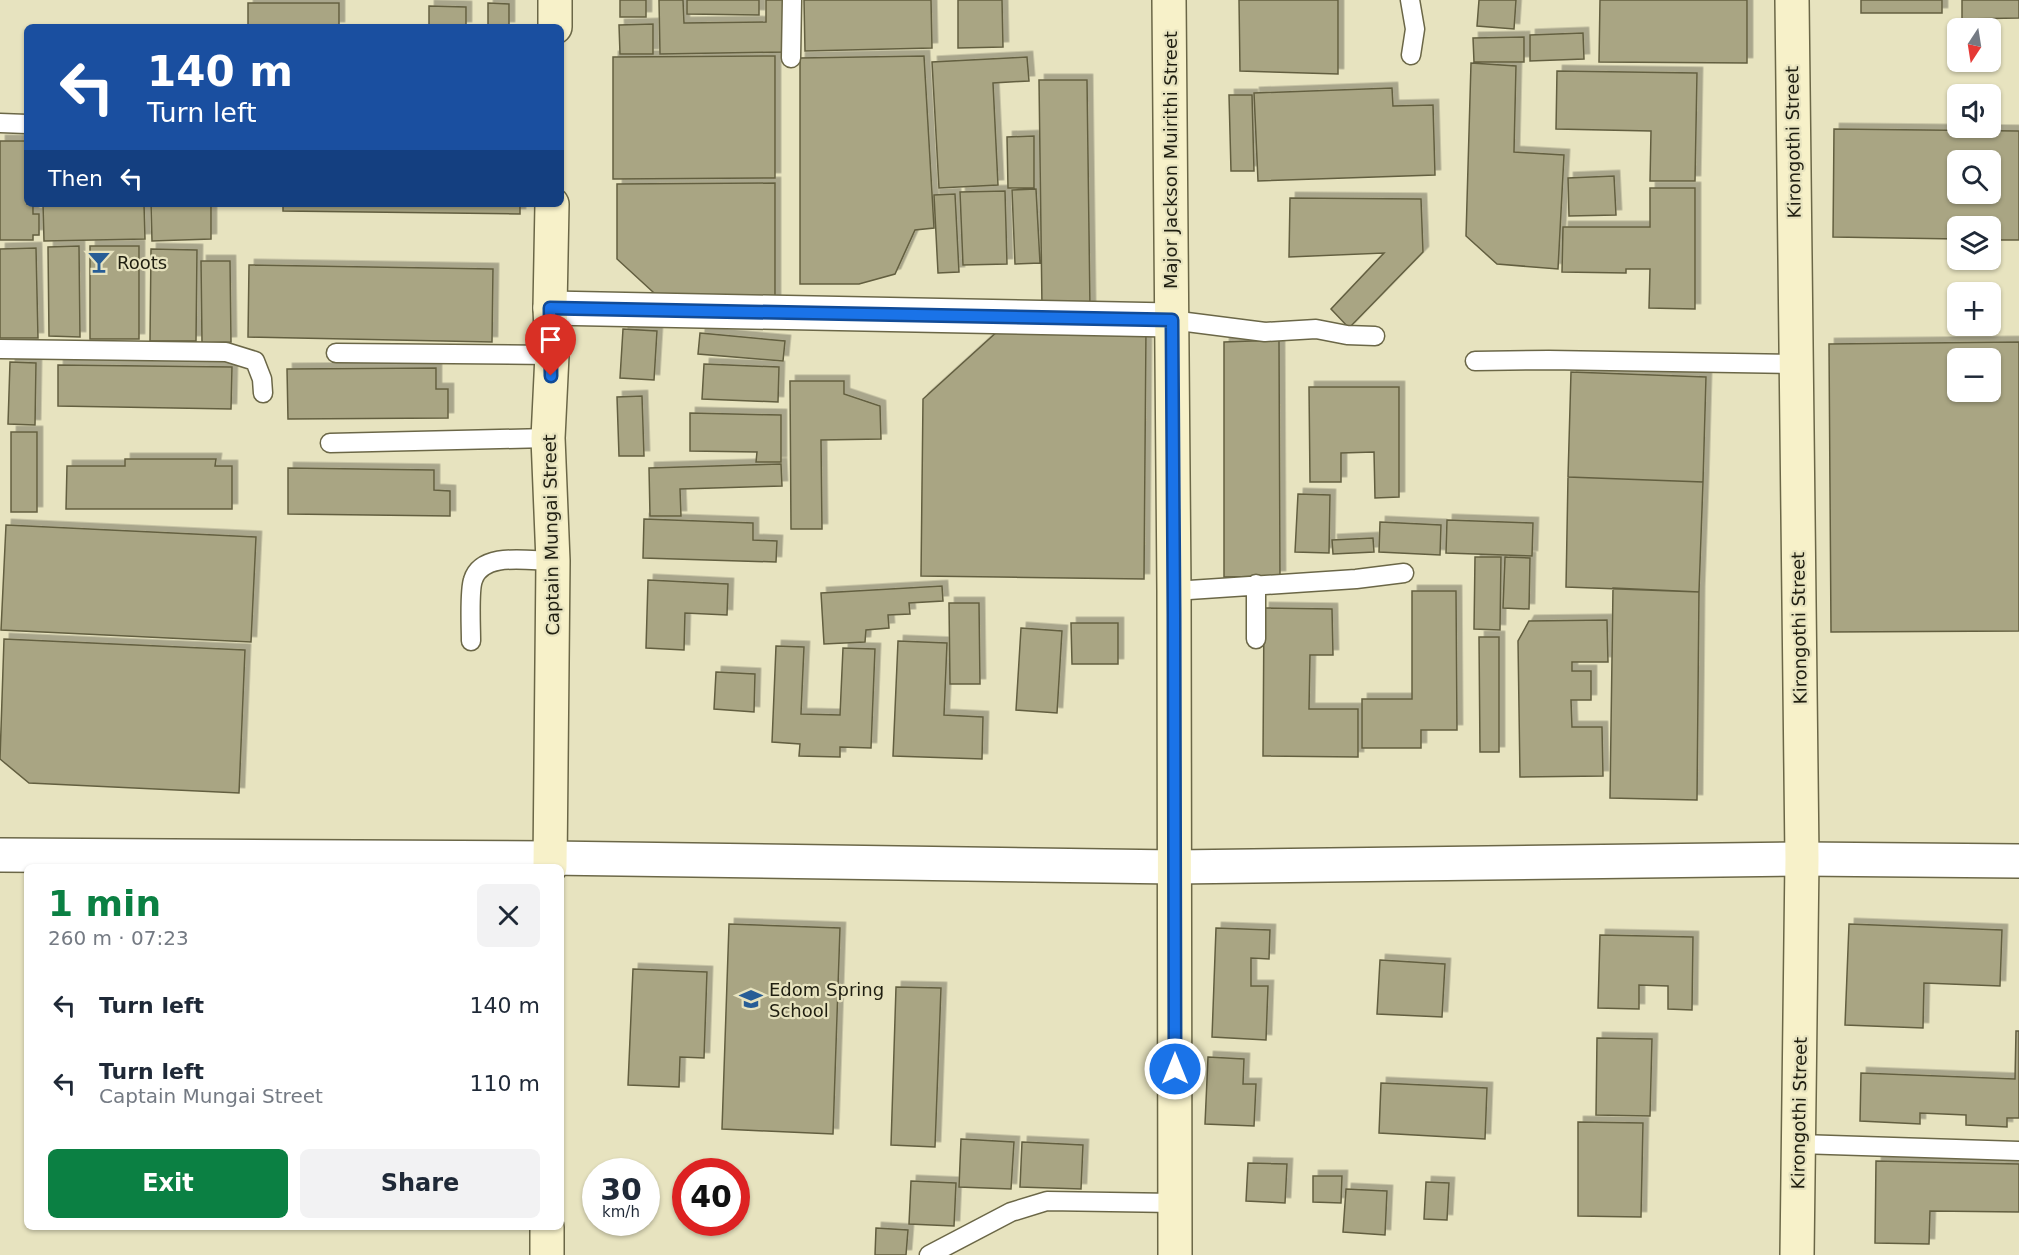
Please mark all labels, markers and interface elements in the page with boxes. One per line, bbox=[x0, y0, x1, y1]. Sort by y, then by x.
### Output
north arrow bbox=[1947, 18, 2001, 72]
map controls bbox=[1947, 18, 2001, 402]
street label: Major Jackson Muirithi Street bbox=[1160, 31, 1181, 289]
text: 140 m bbox=[147, 47, 293, 96]
icon: left bbox=[48, 48, 126, 126]
street label: Kirongothi Street bbox=[1781, 66, 1805, 218]
button: sound bbox=[1947, 84, 2001, 138]
text: Turn left bbox=[147, 97, 257, 128]
button: search bbox=[1947, 150, 2001, 204]
icon: left bbox=[115, 162, 148, 195]
text: Then bbox=[48, 166, 103, 191]
button: layers bbox=[1947, 216, 2001, 270]
bar icon: Roots bbox=[86, 249, 112, 275]
place label: Roots bbox=[117, 252, 167, 273]
button: + bbox=[1947, 282, 2001, 336]
pin bbox=[525, 314, 576, 376]
icon: arrive bbox=[534, 323, 567, 356]
button: − bbox=[1947, 348, 2001, 402]
street label: Captain Mungai Street bbox=[539, 434, 563, 636]
street label: Kirongothi Street bbox=[1787, 552, 1811, 704]
text: 1 min bbox=[48, 883, 161, 924]
button: close bbox=[477, 884, 540, 947]
text: 260 m · 07:23 bbox=[48, 926, 189, 950]
place label: Edom Spring School bbox=[769, 979, 884, 1021]
school or university icon: Edom Spring School bbox=[738, 986, 764, 1012]
icon: left bbox=[48, 989, 81, 1022]
text: Turn left bbox=[99, 993, 204, 1018]
text: 140 m bbox=[470, 993, 540, 1018]
position arrow bbox=[1143, 1037, 1207, 1101]
street label: Kirongothi Street bbox=[1787, 1037, 1811, 1189]
text: Turn left bbox=[99, 1059, 204, 1084]
icon: left bbox=[48, 1067, 81, 1100]
text: 110 m bbox=[470, 1071, 540, 1096]
text: Captain Mungai Street bbox=[99, 1084, 323, 1108]
button: Exit bbox=[48, 1149, 288, 1218]
button: Share bbox=[300, 1149, 540, 1218]
speed limit sign: 40 bbox=[672, 1158, 750, 1236]
text: 30 bbox=[600, 1172, 642, 1207]
text: km/h bbox=[602, 1203, 640, 1221]

